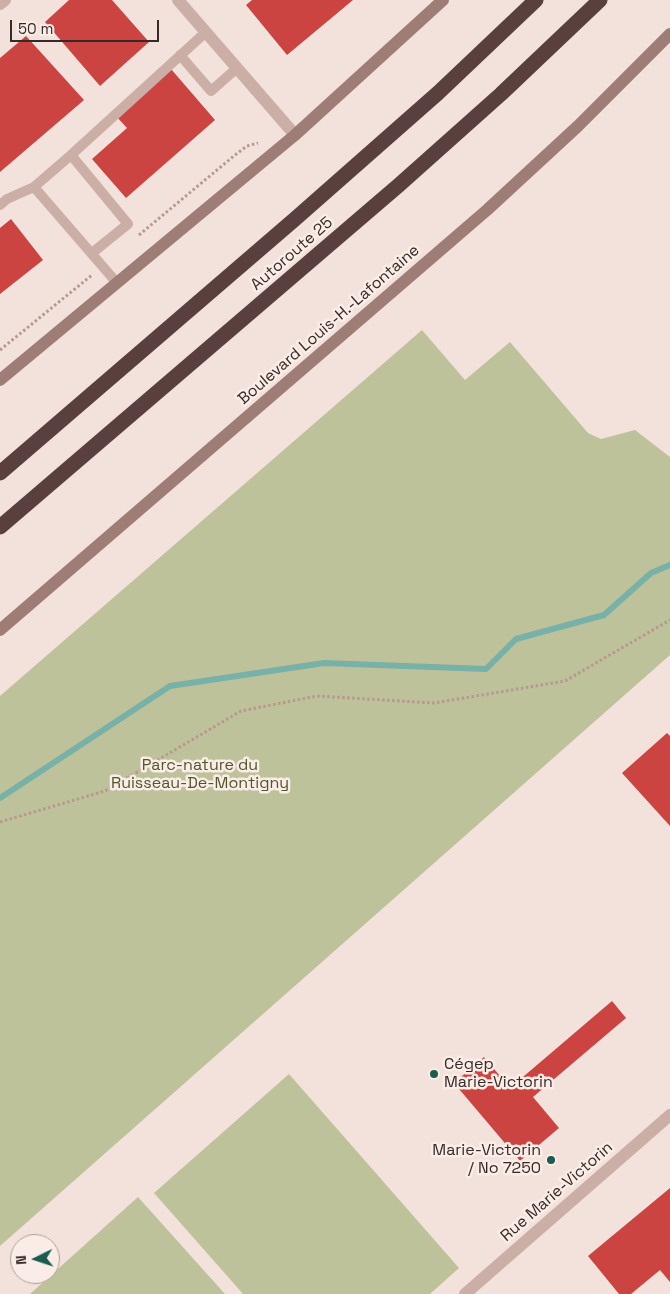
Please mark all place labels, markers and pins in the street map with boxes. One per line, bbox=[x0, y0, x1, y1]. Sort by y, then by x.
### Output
place label: Cégep Marie-Victorin bbox=[444, 1055, 553, 1093]
marker: Cégep Marie-Victorin bbox=[428, 1068, 440, 1080]
place label: Marie-Victorin / No 7250 bbox=[432, 1141, 541, 1179]
marker: Marie-Victorin / No 7250 bbox=[545, 1154, 557, 1166]

